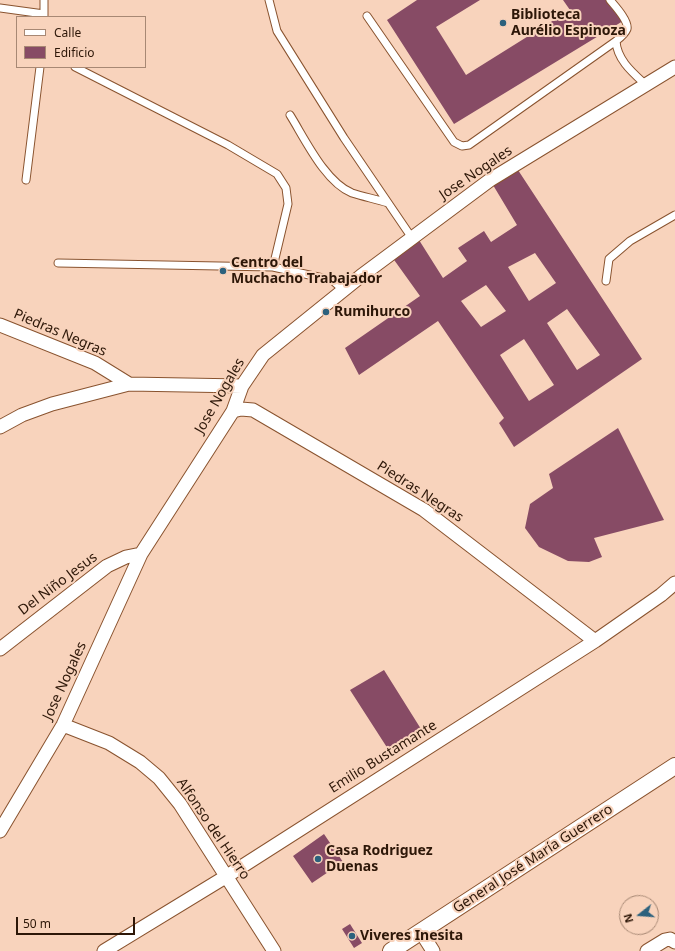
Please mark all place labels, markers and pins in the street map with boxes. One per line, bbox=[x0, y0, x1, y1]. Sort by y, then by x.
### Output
place label: Biblioteca Aurélio Espinoza bbox=[511, 7, 626, 40]
marker: Biblioteca Aurélio Espinoza bbox=[498, 18, 508, 28]
place label: Centro del Muchacho Trabajador bbox=[231, 255, 382, 288]
marker: Centro del Muchacho Trabajador bbox=[218, 266, 228, 276]
place label: Rumihurco bbox=[334, 304, 410, 320]
marker: Rumihurco bbox=[321, 307, 331, 317]
place label: Casa Rodriguez Duenas bbox=[326, 843, 433, 876]
marker: Casa Rodriguez Duenas bbox=[313, 854, 323, 864]
place label: Viveres Inesita bbox=[360, 928, 463, 944]
marker: Viveres Inesita bbox=[347, 931, 357, 941]

